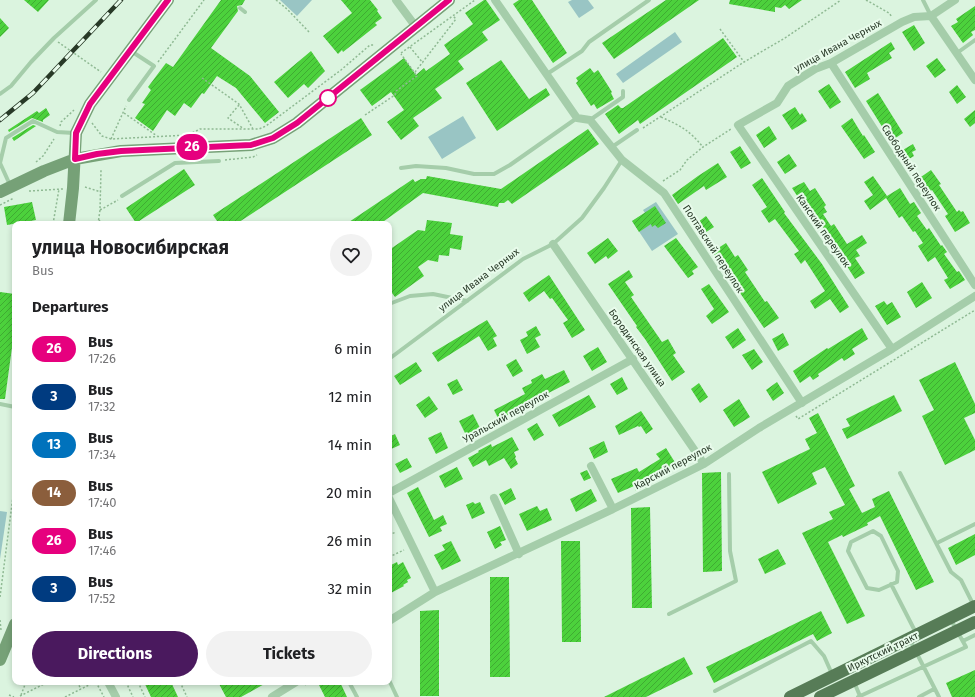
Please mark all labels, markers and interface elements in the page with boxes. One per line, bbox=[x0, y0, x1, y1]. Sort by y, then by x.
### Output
street label: улица Ивана Черных bbox=[792, 17, 884, 75]
unlabelled marker bbox=[319, 89, 337, 107]
street label: Свободный переулок bbox=[879, 123, 944, 214]
line badge: 26 bbox=[174, 134, 210, 160]
text: 26 bbox=[184, 138, 200, 155]
street label: Канский переулок bbox=[793, 192, 853, 270]
street label: Полтавский переулок bbox=[680, 203, 746, 296]
button: heart bbox=[330, 234, 372, 276]
text: улица Новосибирская bbox=[32, 236, 229, 259]
street label: улица Ивана Черных bbox=[436, 246, 522, 314]
text: Bus bbox=[32, 263, 54, 278]
text: Departures bbox=[32, 298, 109, 316]
street label: Бородинская улица bbox=[606, 307, 668, 389]
text: Bus bbox=[88, 333, 113, 351]
text: 26 bbox=[46, 340, 62, 357]
text: 6 min bbox=[334, 340, 372, 358]
text: 17:26 bbox=[88, 351, 116, 366]
text: Bus bbox=[88, 381, 113, 399]
text: 3 bbox=[50, 388, 58, 405]
text: 12 min bbox=[328, 388, 372, 406]
street label: Уральский переулок bbox=[461, 388, 552, 446]
text: 17:32 bbox=[88, 399, 115, 414]
text: Bus bbox=[88, 429, 113, 447]
text: 13 bbox=[47, 436, 61, 453]
text: 14 min bbox=[328, 436, 372, 454]
street label: Карский переулок bbox=[632, 441, 715, 493]
text: 17:34 bbox=[88, 447, 116, 462]
text: Bus bbox=[88, 477, 113, 495]
text: 14 bbox=[47, 484, 61, 501]
text: 20 min bbox=[326, 484, 372, 502]
text: 17:40 bbox=[88, 495, 117, 510]
text: Bus bbox=[88, 525, 113, 543]
text: 26 bbox=[46, 532, 62, 549]
text: 26 min bbox=[327, 532, 372, 550]
text: 17:46 bbox=[88, 543, 116, 558]
text: Bus bbox=[88, 573, 113, 591]
text: 3 bbox=[50, 580, 58, 597]
text: 32 min bbox=[327, 580, 372, 598]
text: 17:52 bbox=[88, 591, 115, 606]
street label: Иркутский тракт bbox=[846, 629, 921, 674]
button: Directions bbox=[32, 631, 198, 677]
button: Tickets bbox=[206, 631, 372, 677]

